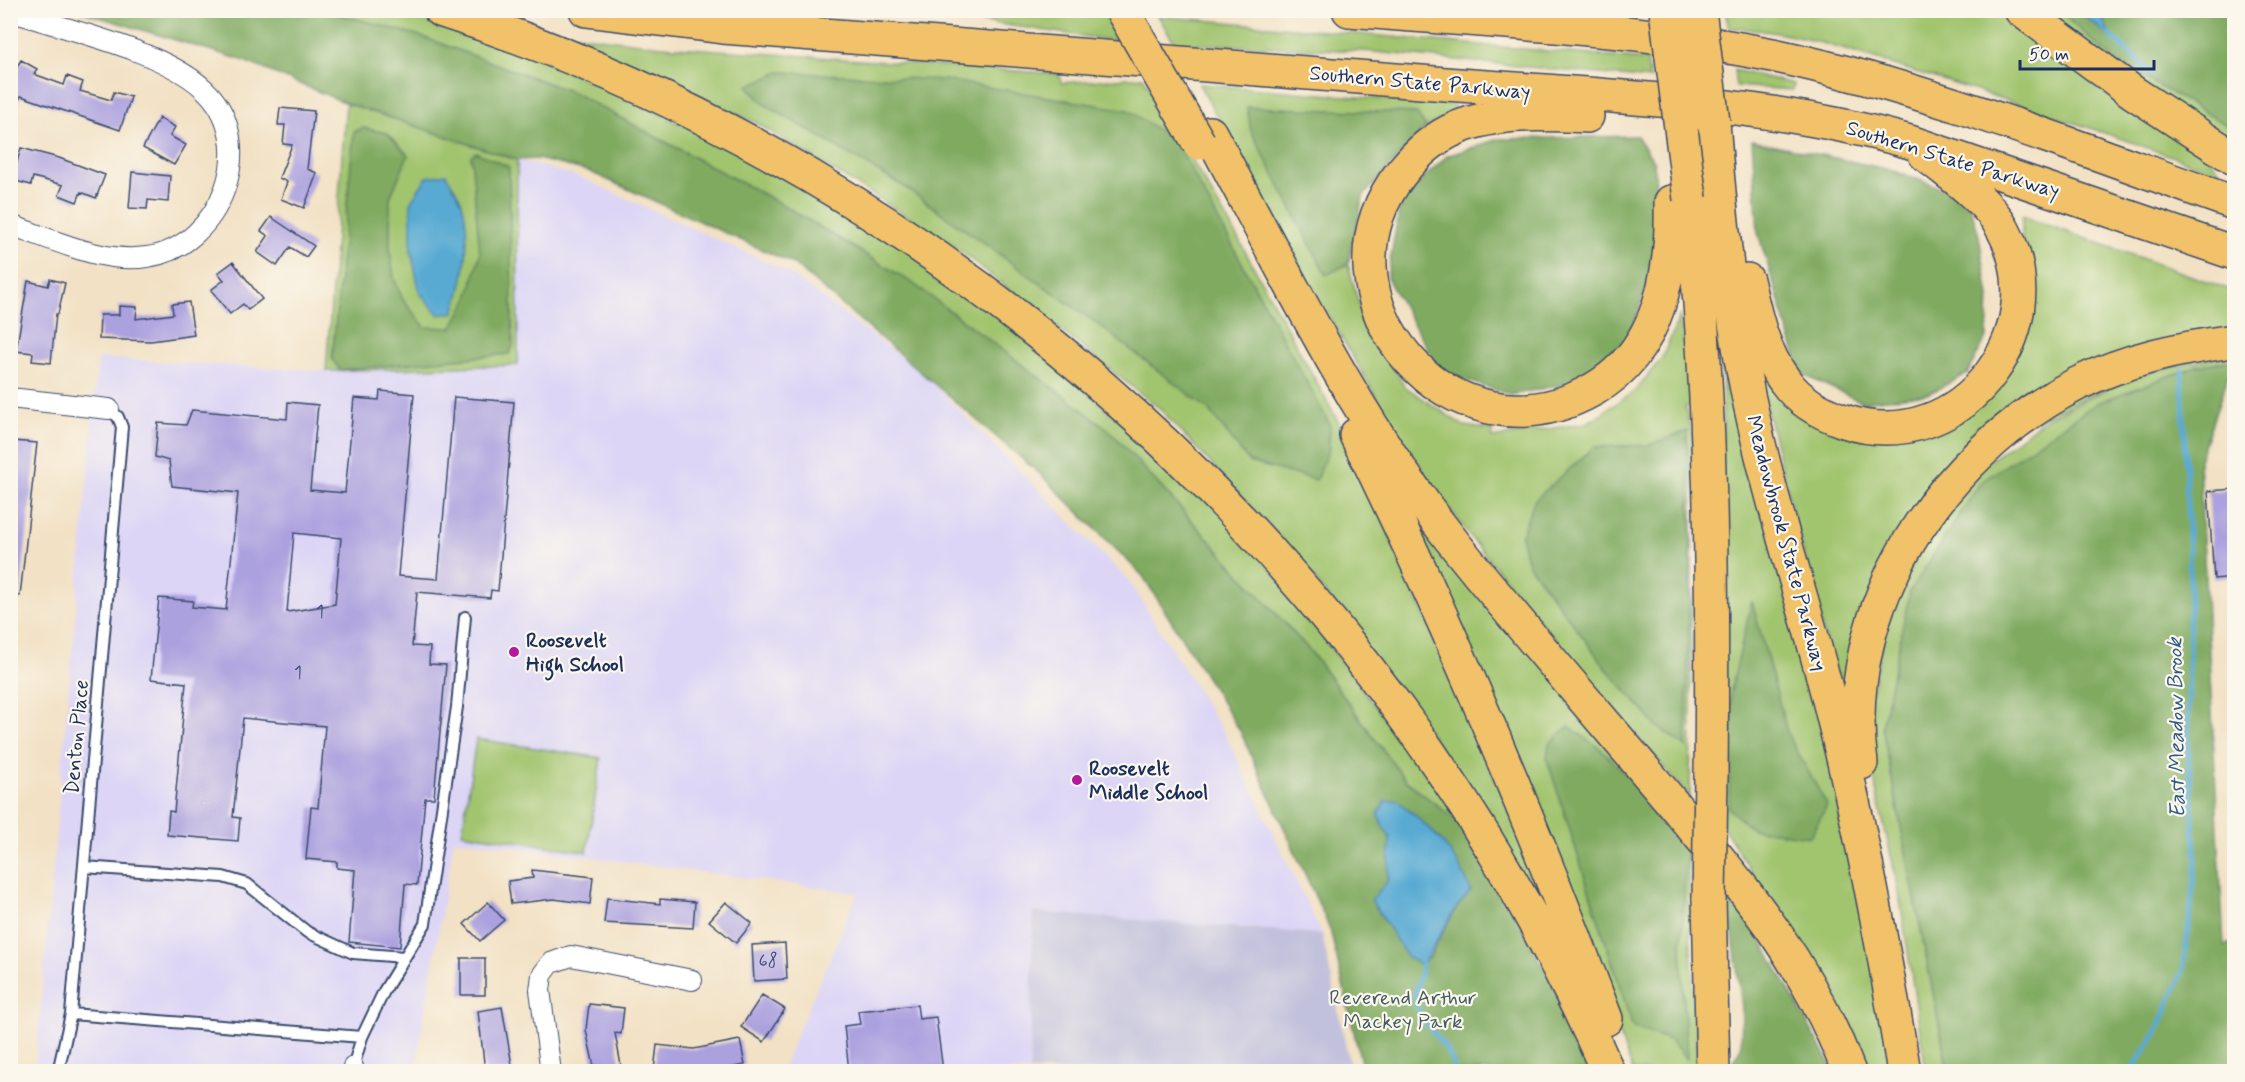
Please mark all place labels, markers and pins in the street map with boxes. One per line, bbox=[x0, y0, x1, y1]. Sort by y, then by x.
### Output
place label: Roosevelt High School bbox=[526, 627, 624, 681]
marker: Roosevelt High School bbox=[507, 645, 521, 659]
place label: Roosevelt Middle School bbox=[1089, 755, 1208, 807]
marker: Roosevelt Middle School bbox=[1070, 773, 1084, 787]

